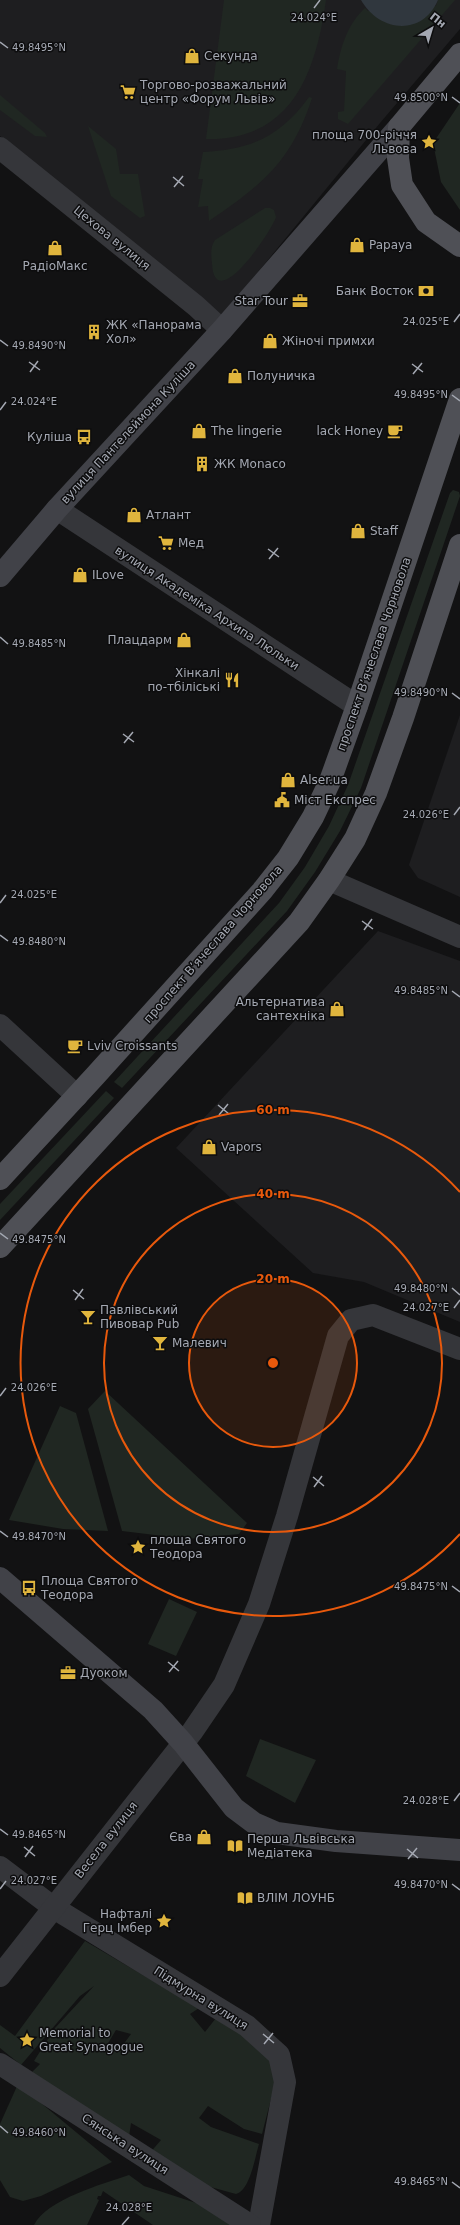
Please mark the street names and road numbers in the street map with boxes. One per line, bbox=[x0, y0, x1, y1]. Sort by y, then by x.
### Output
street label: Цехова вулиця bbox=[71, 203, 153, 273]
street label: вулиця Пантелеймона Куліша bbox=[58, 358, 198, 506]
street label: вулиця Академіка Архипа Люльки bbox=[112, 543, 302, 673]
street label: проспект Вʼячеслава Чорновола bbox=[334, 555, 414, 753]
street label: проспект Вʼячеслава Чорновола bbox=[141, 862, 285, 1026]
street label: Весела вулиця bbox=[72, 1799, 140, 1881]
street label: Підмурна вулиця bbox=[151, 1963, 251, 2033]
street label: Сянська вулиця bbox=[79, 2111, 171, 2177]

